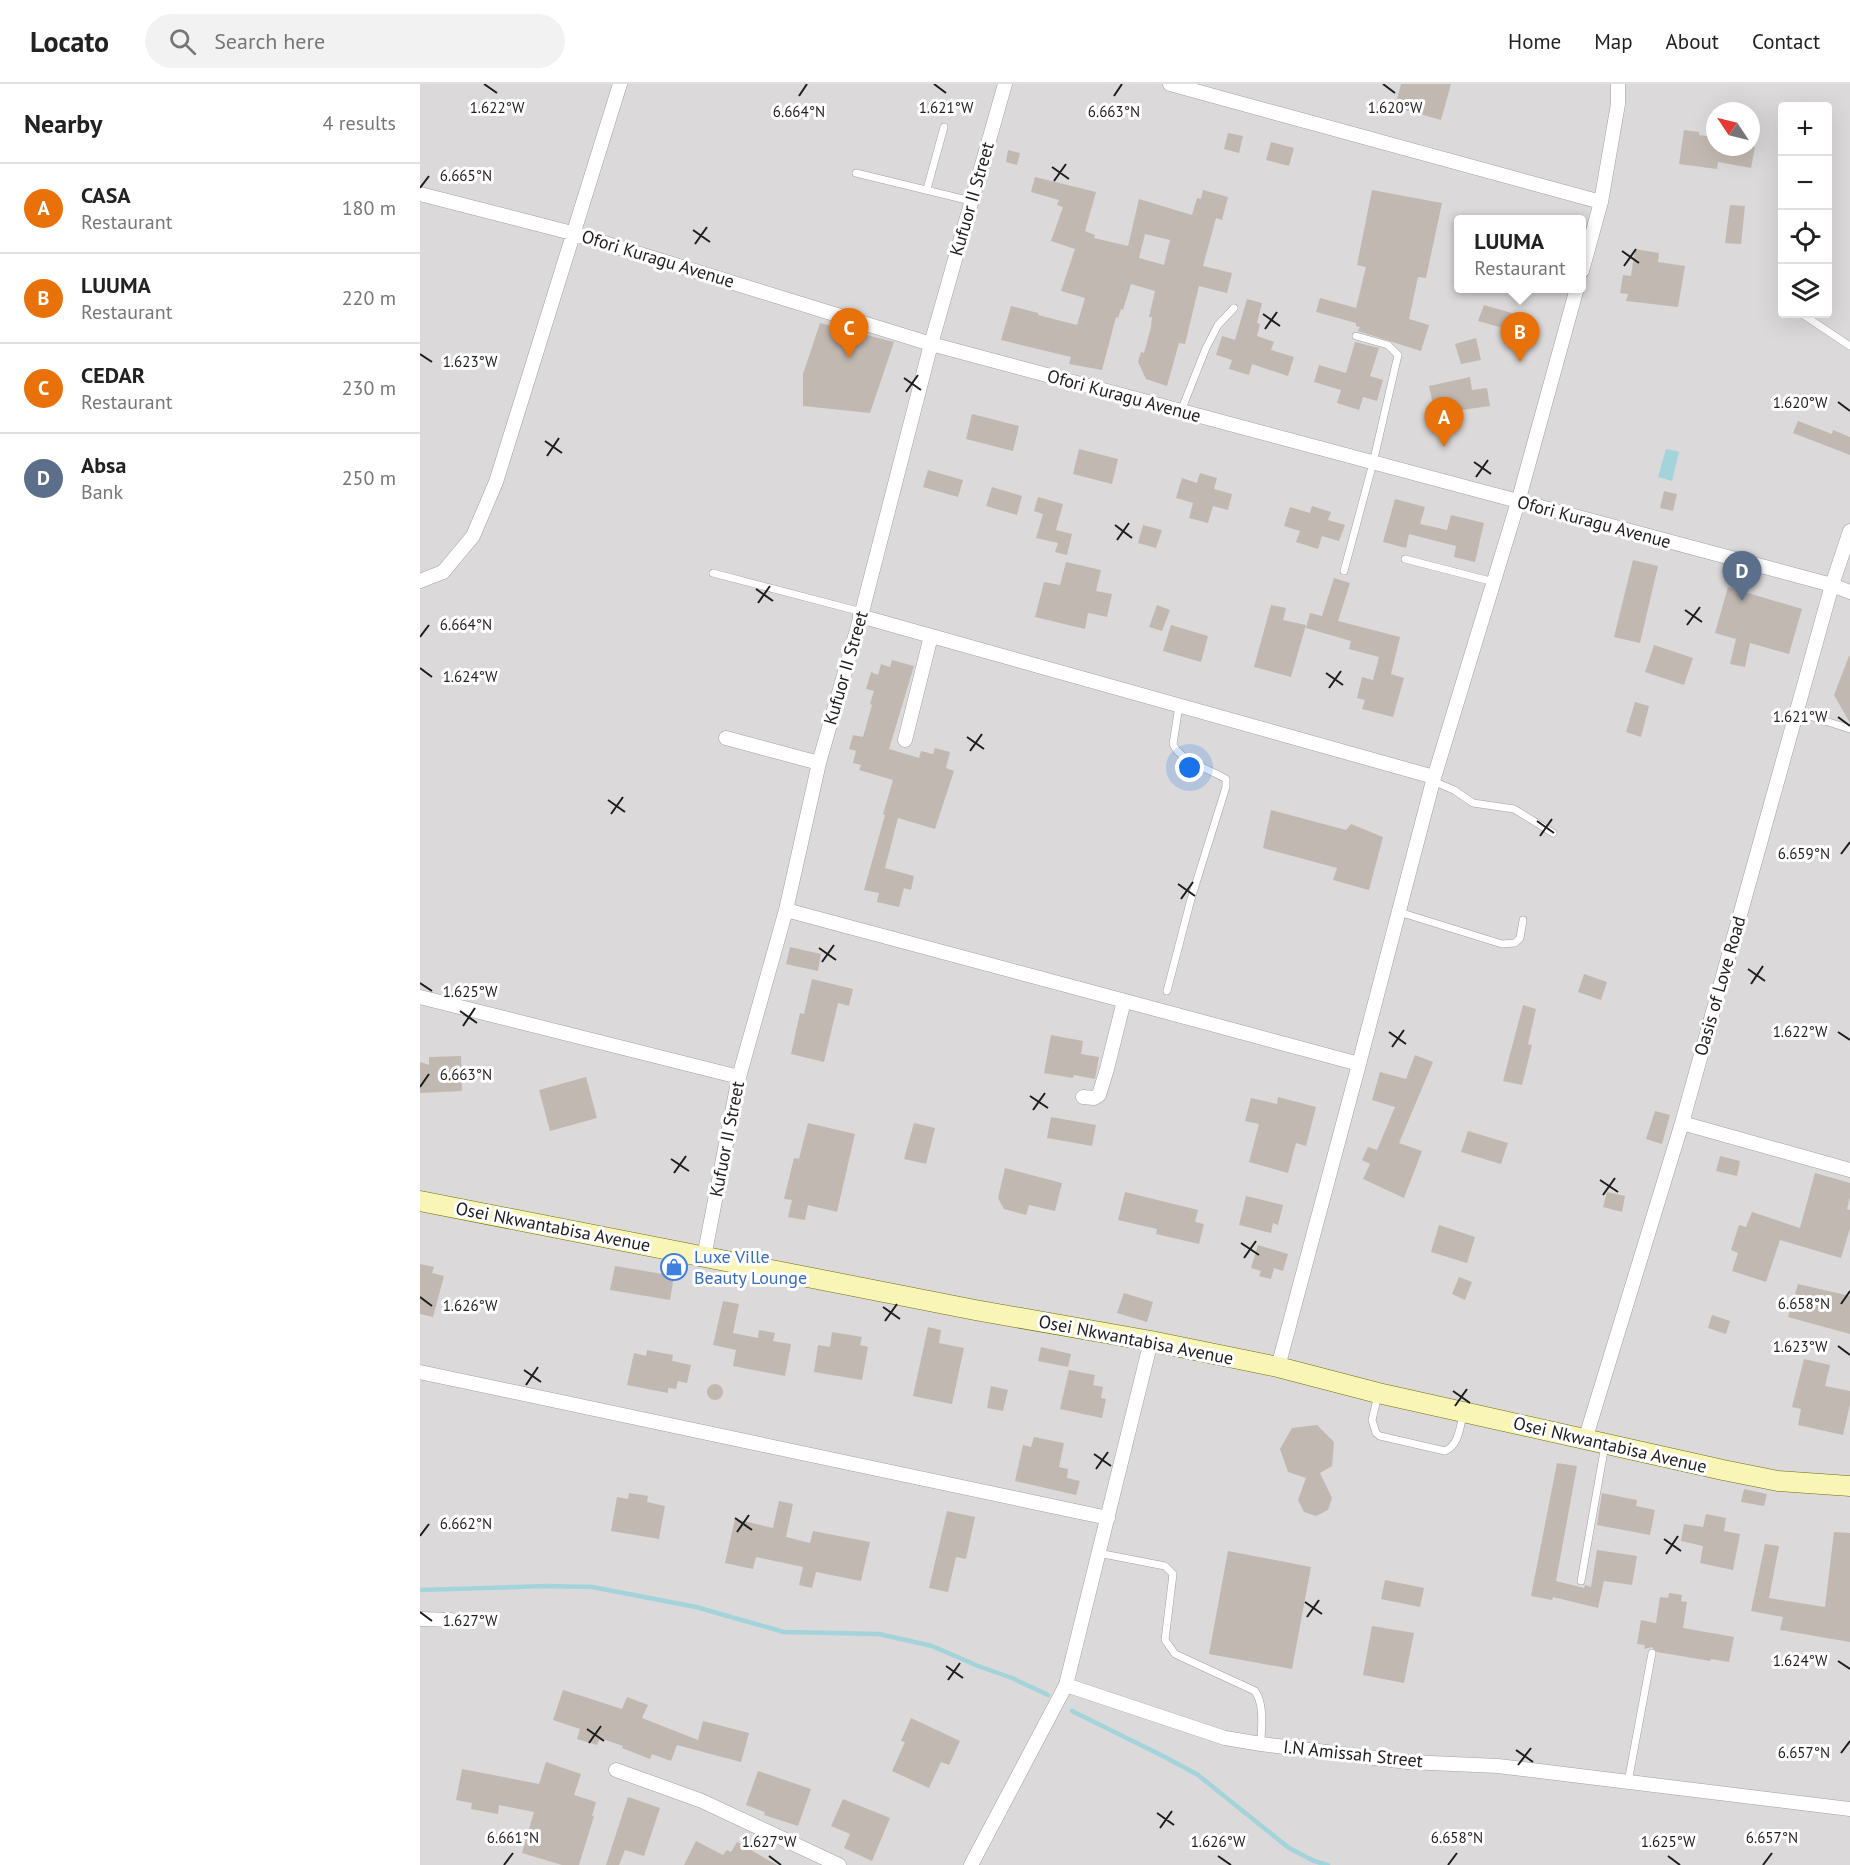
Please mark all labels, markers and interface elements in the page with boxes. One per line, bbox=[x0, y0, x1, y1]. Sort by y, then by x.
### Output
search box bbox=[145, 14, 565, 68]
text: Locato bbox=[30, 23, 109, 60]
icon: search bbox=[166, 25, 199, 58]
text: Search here bbox=[214, 27, 325, 55]
text: Home bbox=[1508, 28, 1561, 55]
text: Map bbox=[1594, 28, 1633, 55]
text: About bbox=[1666, 28, 1719, 55]
text: Contact bbox=[1752, 28, 1820, 55]
text: 1.622°W bbox=[470, 98, 525, 117]
text: 1.621°W bbox=[919, 98, 974, 117]
text: 1.620°W bbox=[1368, 98, 1423, 117]
text: 6.664°N bbox=[773, 102, 825, 121]
text: 6.663°N bbox=[1088, 102, 1140, 121]
north arrow bbox=[1706, 102, 1760, 156]
map controls bbox=[1778, 102, 1832, 318]
button: + bbox=[1778, 102, 1832, 156]
text: Nearby bbox=[24, 107, 102, 140]
text: 4 results bbox=[323, 110, 396, 136]
street label: Kufuor II Street bbox=[944, 139, 999, 258]
button: − bbox=[1778, 156, 1832, 210]
text: 6.665°N bbox=[440, 166, 492, 185]
text: CASA bbox=[81, 181, 131, 209]
text: A bbox=[37, 195, 50, 221]
text: 180 m bbox=[342, 195, 396, 221]
text: Restaurant bbox=[81, 209, 172, 235]
button: locate bbox=[1778, 210, 1832, 264]
popup bbox=[1454, 215, 1586, 293]
street label: Ofori Kuragu Avenue bbox=[579, 224, 737, 293]
text: LUUMA bbox=[1474, 227, 1544, 255]
text: Restaurant bbox=[1474, 255, 1566, 281]
button: layers bbox=[1778, 264, 1832, 318]
text: LUUMA bbox=[81, 271, 151, 299]
text: B bbox=[38, 285, 49, 311]
text: 220 m bbox=[342, 285, 396, 311]
text: Restaurant bbox=[81, 299, 172, 325]
pin: C bbox=[830, 308, 868, 358]
pin: B bbox=[1500, 312, 1540, 362]
text: 1.623°W bbox=[443, 352, 498, 371]
text: CEDAR bbox=[81, 361, 145, 389]
street label: Ofori Kuragu Avenue bbox=[1045, 364, 1204, 427]
text: C bbox=[38, 375, 49, 401]
text: 230 m bbox=[342, 375, 396, 401]
text: Restaurant bbox=[81, 389, 172, 415]
text: 1.620°W bbox=[1773, 393, 1828, 412]
pin: A bbox=[1424, 398, 1464, 447]
text: Absa bbox=[81, 451, 126, 479]
text: D bbox=[37, 465, 50, 491]
text: 250 m bbox=[342, 465, 396, 491]
text: Bank bbox=[81, 479, 123, 505]
street label: Ofori Kuragu Avenue bbox=[1515, 490, 1674, 553]
pin: D bbox=[1722, 552, 1762, 601]
street label: Kufuor II Street bbox=[818, 608, 873, 727]
text: 6.664°N bbox=[440, 615, 492, 634]
text: 1.624°W bbox=[443, 667, 498, 686]
text: 1.621°W bbox=[1773, 707, 1828, 726]
your location bbox=[1175, 753, 1204, 782]
text: 6.659°N bbox=[1778, 844, 1830, 863]
street label: Oasis of Love Road bbox=[1689, 913, 1750, 1058]
text: 1.625°W bbox=[443, 982, 498, 1001]
text: 1.622°W bbox=[1773, 1022, 1828, 1041]
text: 6.663°N bbox=[440, 1065, 492, 1084]
street label: Kufuor II Street bbox=[704, 1079, 749, 1199]
street label: Osei Nkwantabisa Avenue bbox=[454, 1196, 652, 1257]
place label: Luxe Ville Beauty Lounge bbox=[694, 1245, 807, 1289]
shop icon: Luxe Ville Beauty Lounge bbox=[659, 1252, 689, 1282]
text: 6.658°N bbox=[1778, 1294, 1830, 1313]
text: 1.626°W bbox=[443, 1296, 498, 1315]
street label: Osei Nkwantabisa Avenue bbox=[1037, 1309, 1235, 1370]
text: 1.623°W bbox=[1773, 1337, 1828, 1356]
street label: Osei Nkwantabisa Avenue bbox=[1511, 1411, 1709, 1478]
text: 6.662°N bbox=[440, 1514, 492, 1533]
text: 1.627°W bbox=[443, 1611, 498, 1630]
text: 1.624°W bbox=[1773, 1651, 1828, 1670]
street label: I.N Amissah Street bbox=[1282, 1735, 1424, 1772]
text: 6.657°N bbox=[1778, 1743, 1830, 1762]
text: 6.661°N bbox=[487, 1828, 539, 1847]
text: 6.658°N bbox=[1431, 1828, 1483, 1847]
text: 6.657°N bbox=[1746, 1828, 1798, 1847]
text: 1.627°W bbox=[742, 1832, 797, 1851]
text: 1.626°W bbox=[1191, 1832, 1246, 1851]
text: 1.625°W bbox=[1641, 1832, 1696, 1851]

